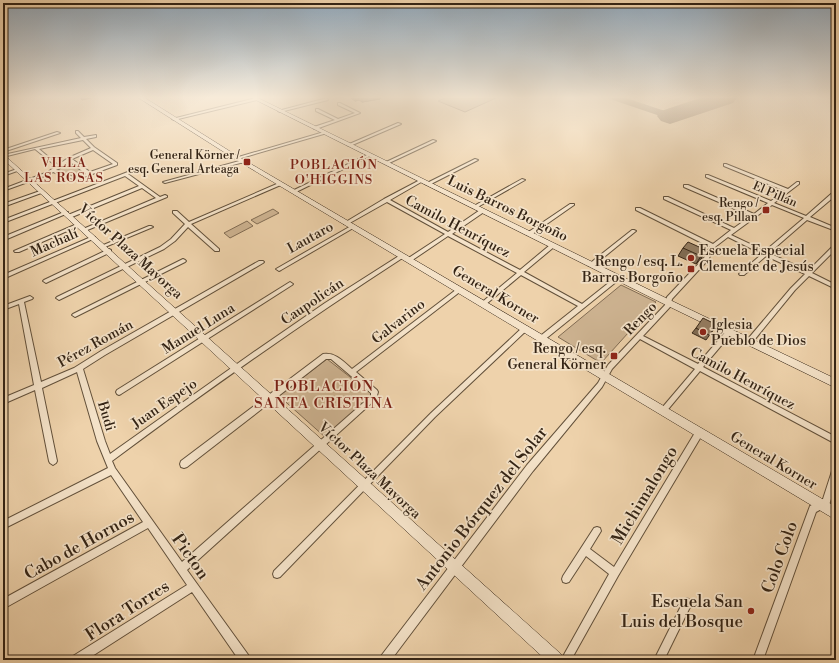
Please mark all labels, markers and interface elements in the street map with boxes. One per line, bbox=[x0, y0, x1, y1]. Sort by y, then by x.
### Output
place label: General Körner / esq. General Arteaga bbox=[128, 148, 240, 177]
district label: VILLA LAS ROSAS bbox=[24, 155, 104, 186]
district label: POBLACIÓN O'HIGGINS bbox=[290, 156, 378, 188]
marker: General Körner / esq. General Arteaga bbox=[242, 157, 252, 167]
street label: Luis Barros Borgoño bbox=[444, 172, 571, 246]
street label: El Pillán bbox=[750, 178, 799, 211]
street label: Camilo Henríquez bbox=[402, 192, 513, 262]
place label: Rengo / esq. Pillan bbox=[702, 196, 759, 225]
street label: Víctor Plaza Mayorga bbox=[74, 200, 187, 304]
marker: Rengo / esq. Pillan bbox=[761, 205, 771, 215]
street label: Lautaro bbox=[284, 218, 337, 258]
street label: Machalí bbox=[28, 224, 82, 261]
place label: Escuela Especial Clemente de Jesús bbox=[699, 242, 814, 276]
place label: Rengo / esq. L. Barros Borgoño bbox=[581, 253, 683, 287]
marker: Escuela Especial Clemente de Jesús bbox=[686, 253, 696, 263]
street label: General Korner bbox=[449, 262, 542, 328]
marker: Rengo / esq. L. Barros Borgoño bbox=[686, 264, 696, 274]
street label: Caupolicán bbox=[278, 274, 348, 329]
street label: Galvarino bbox=[368, 295, 429, 348]
street label: Rengo bbox=[620, 298, 661, 339]
street label: Manuel Luna bbox=[159, 299, 239, 358]
street label: Pérez Román bbox=[55, 315, 137, 372]
place label: Iglesia Pueblo de Dios bbox=[711, 316, 806, 350]
marker: Iglesia Pueblo de Dios bbox=[698, 327, 708, 337]
place label: Rengo / esq. General Körner bbox=[507, 340, 606, 374]
street label: Camilo Henríquez bbox=[687, 344, 798, 414]
marker: Rengo / esq. General Körner bbox=[609, 351, 619, 361]
street label: Juan Espejo bbox=[128, 375, 201, 433]
district label: POBLACIÓN SANTA CRISTINA bbox=[254, 376, 394, 413]
street label: Budi bbox=[93, 398, 119, 434]
street label: Víctor Plaza Mayorga bbox=[313, 418, 425, 524]
street label: Antonio Bórquez del Solar bbox=[410, 422, 553, 596]
street label: General Korner bbox=[727, 428, 820, 494]
street label: Michimalongo bbox=[607, 442, 683, 549]
street label: Cabo de Hornos bbox=[20, 507, 138, 585]
street label: Colo Colo bbox=[757, 518, 803, 596]
street label: Picton bbox=[166, 529, 214, 584]
street label: Flora Torres bbox=[81, 575, 174, 646]
place label: Escuela San Luis del Bosque bbox=[621, 591, 743, 633]
marker: Escuela San Luis del Bosque bbox=[746, 606, 756, 616]

